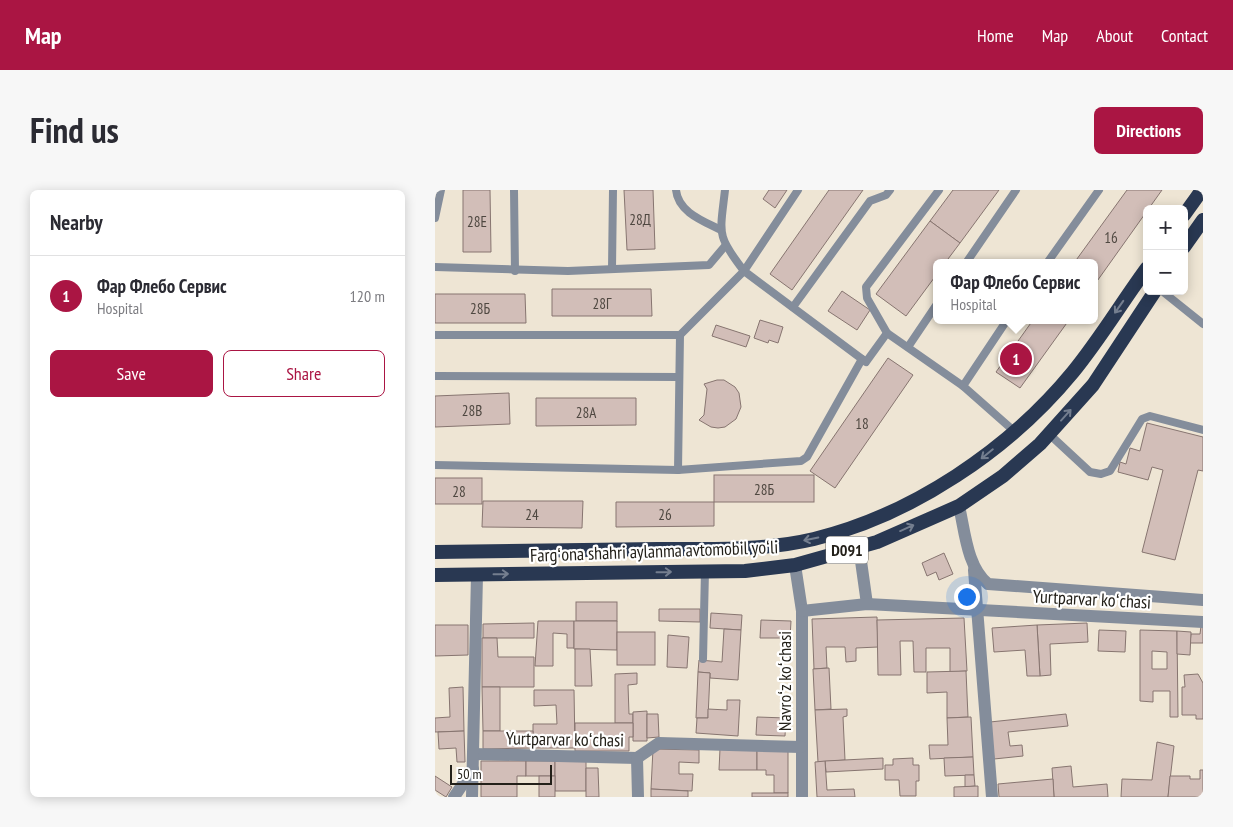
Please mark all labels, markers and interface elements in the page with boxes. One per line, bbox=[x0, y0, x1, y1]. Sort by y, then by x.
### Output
text: Map bbox=[25, 20, 62, 51]
text: Home bbox=[977, 24, 1014, 47]
text: Map bbox=[1042, 24, 1068, 47]
text: About bbox=[1096, 24, 1133, 47]
text: Contact bbox=[1161, 24, 1208, 47]
text: Find us bbox=[30, 107, 119, 153]
button: Directions bbox=[1094, 107, 1203, 154]
map controls bbox=[1143, 205, 1188, 295]
button: + bbox=[1143, 205, 1188, 250]
text: Nearby bbox=[50, 209, 103, 236]
house number: 28Д bbox=[629, 210, 651, 229]
house number: 28Е bbox=[467, 212, 487, 231]
house number: 16 bbox=[1104, 228, 1118, 247]
button: − bbox=[1143, 250, 1188, 295]
popup bbox=[933, 259, 1098, 324]
text: Фар Флебо Сервис bbox=[951, 270, 1080, 294]
text: Фар Флебо Сервис bbox=[97, 274, 227, 298]
text: 1 bbox=[62, 286, 70, 306]
text: 120 m bbox=[350, 286, 385, 306]
house number: 28Г bbox=[593, 294, 612, 313]
text: Hospital bbox=[951, 294, 996, 314]
text: Hospital bbox=[97, 298, 143, 318]
house number: 28Б bbox=[470, 299, 490, 318]
one-way arrow bbox=[1113, 300, 1124, 314]
pin: 1 bbox=[1000, 340, 1032, 378]
button: Save bbox=[50, 350, 213, 397]
button: Share bbox=[223, 350, 385, 397]
house number: 28В bbox=[462, 401, 482, 420]
house number: 28А bbox=[576, 403, 597, 422]
one-way arrow bbox=[1060, 408, 1072, 421]
house number: 18 bbox=[855, 414, 869, 433]
one-way arrow bbox=[981, 448, 994, 459]
house number: 28Б bbox=[754, 480, 774, 499]
house number: 28 bbox=[452, 482, 466, 501]
house number: 24 bbox=[525, 505, 539, 524]
house number: 26 bbox=[658, 505, 672, 524]
one-way arrow bbox=[899, 523, 914, 533]
street label: Fargʻona shahri aylanma avtomobil yoʻli bbox=[529, 535, 779, 567]
one-way arrow bbox=[803, 535, 819, 544]
road number: D091 bbox=[826, 536, 868, 564]
one-way arrow bbox=[655, 567, 671, 577]
one-way arrow bbox=[492, 569, 509, 579]
your location bbox=[954, 584, 980, 610]
street label: Yurtparvar koʻchasi bbox=[1032, 584, 1152, 614]
street label: Navroʻz koʻchasi bbox=[773, 631, 796, 731]
street label: Yurtparvar koʻchasi bbox=[506, 726, 624, 752]
scale bar bbox=[450, 762, 553, 785]
text: 50 m bbox=[457, 765, 482, 783]

